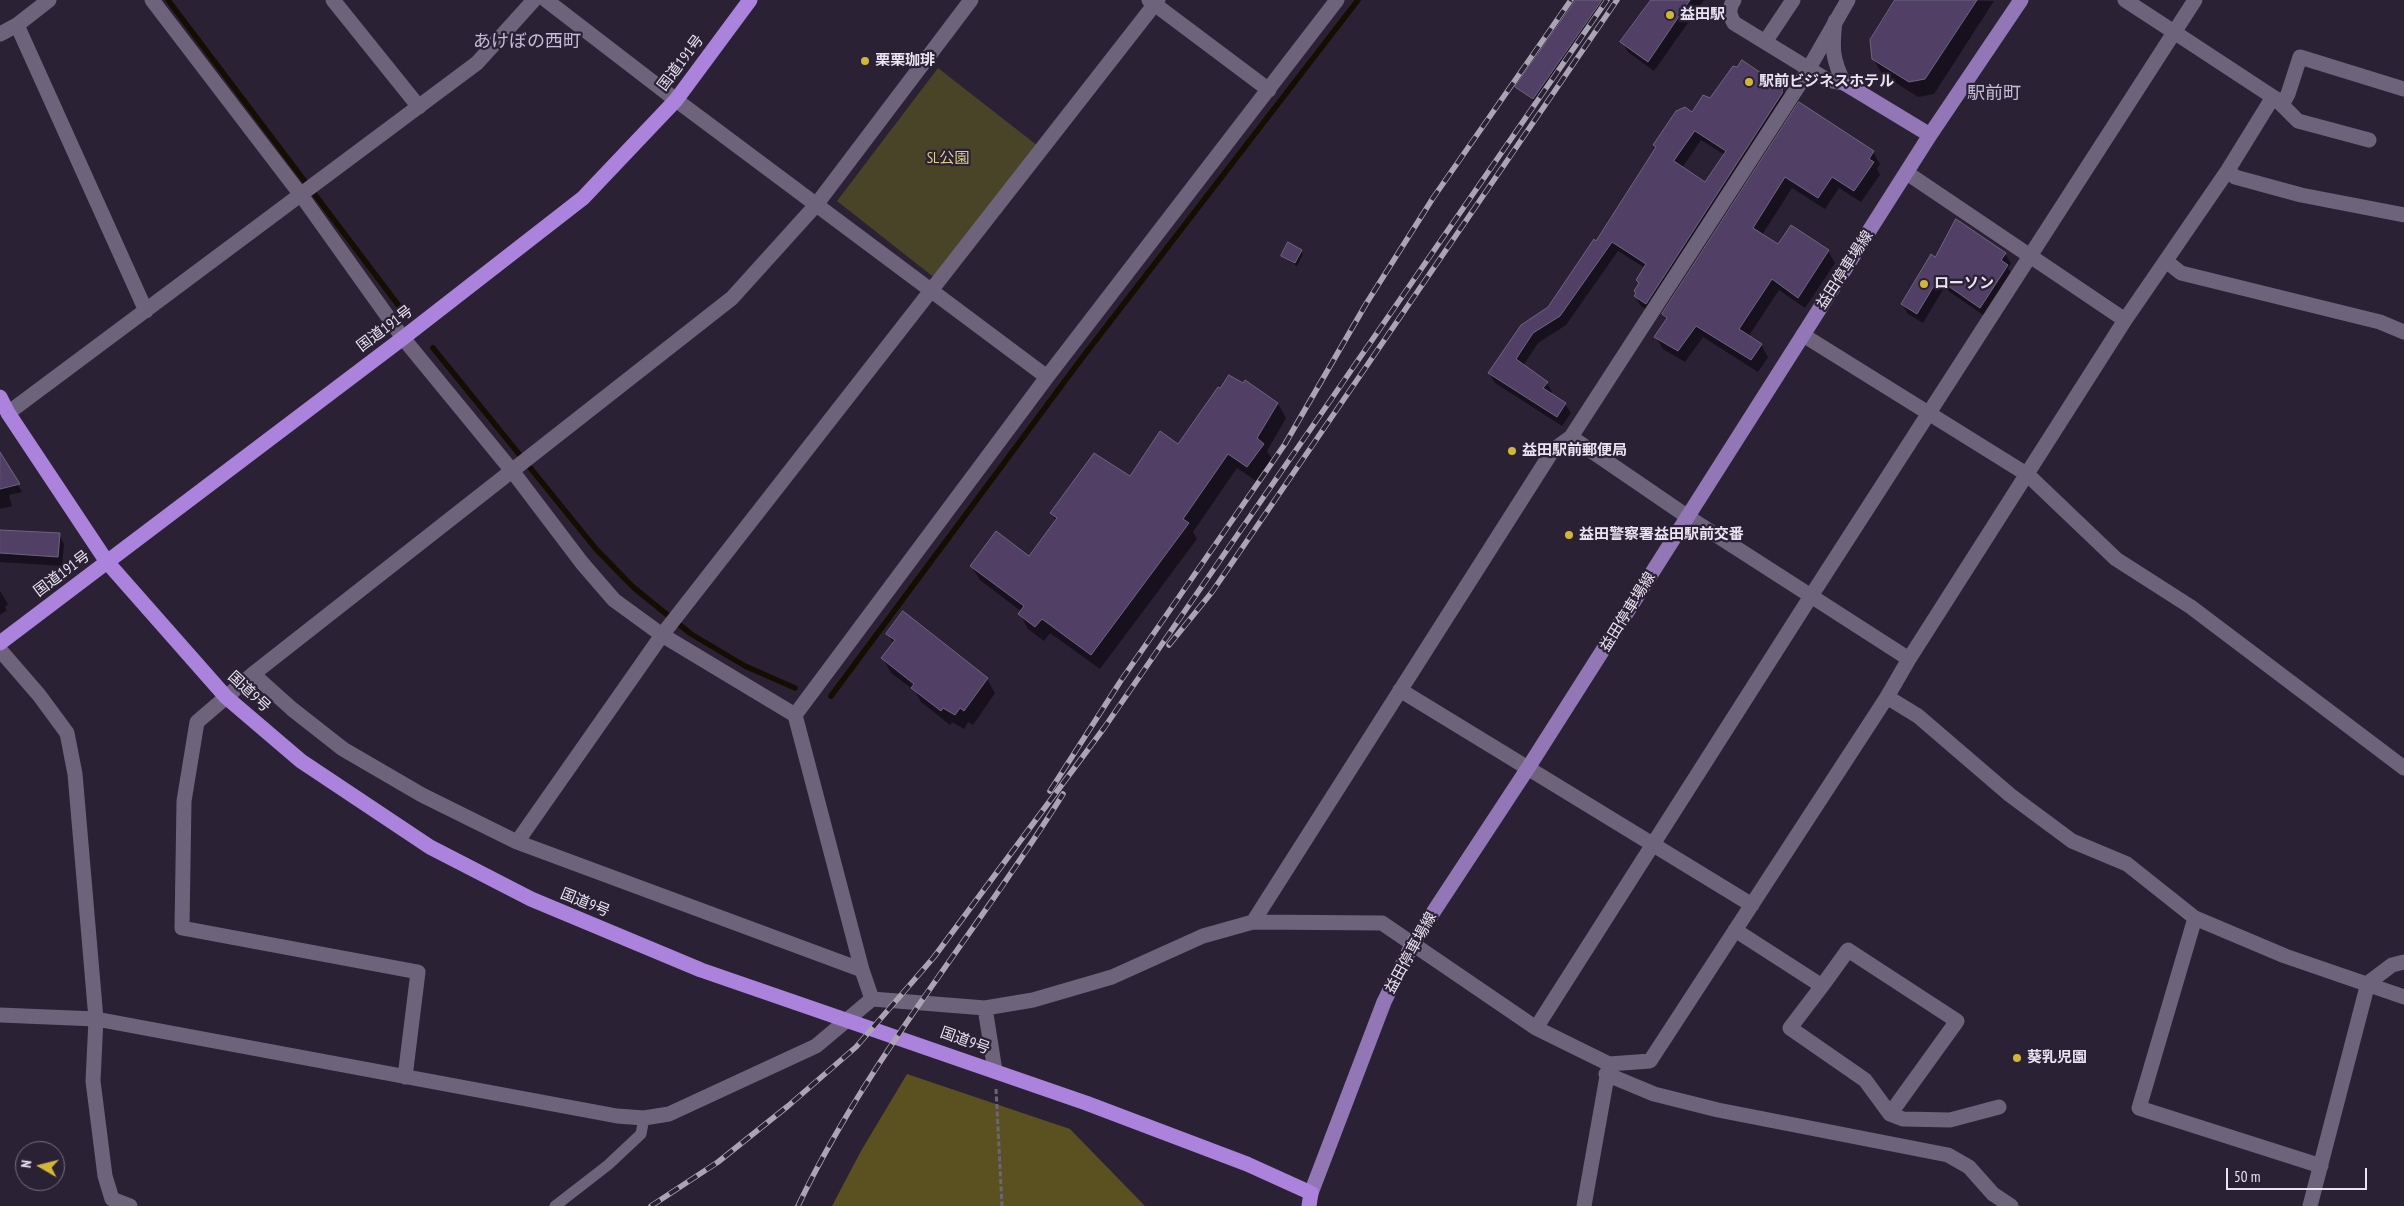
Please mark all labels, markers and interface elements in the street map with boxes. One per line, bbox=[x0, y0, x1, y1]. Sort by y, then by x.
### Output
place label: 益田駅 bbox=[1680, 6, 1725, 24]
marker: 益田駅 bbox=[1664, 9, 1676, 21]
district label: あけぼの西町 bbox=[473, 31, 581, 53]
street label: 国道191号 bbox=[654, 32, 708, 94]
place label: 栗栗珈琲 bbox=[875, 52, 935, 70]
marker: 栗栗珈琲 bbox=[859, 55, 871, 67]
place label: 駅前ビジネスホテル bbox=[1759, 73, 1894, 91]
marker: 駅前ビジネスホテル bbox=[1743, 76, 1755, 88]
district label: 駅前町 bbox=[1967, 83, 2021, 105]
park label: SL公園 bbox=[927, 150, 969, 168]
street label: 益田停車場線 bbox=[1813, 227, 1877, 313]
place label: ローソン bbox=[1934, 275, 1994, 293]
marker: ローソン bbox=[1918, 278, 1930, 290]
street label: 国道191号 bbox=[354, 302, 416, 356]
place label: 益田駅前郵便局 bbox=[1522, 442, 1627, 460]
marker: 益田駅前郵便局 bbox=[1506, 445, 1518, 457]
place label: 益田警察署益田駅前交番 bbox=[1579, 526, 1744, 544]
marker: 益田警察署益田駅前交番 bbox=[1563, 529, 1575, 541]
street label: 国道191号 bbox=[31, 547, 93, 601]
street label: 益田停車場線 bbox=[1597, 569, 1659, 655]
street label: 国道9号 bbox=[224, 668, 274, 716]
street label: 国道9号 bbox=[558, 885, 612, 921]
street label: 益田停車場線 bbox=[1381, 909, 1441, 997]
street label: 国道9号 bbox=[938, 1024, 992, 1058]
place label: 葵乳児園 bbox=[2027, 1049, 2087, 1067]
marker: 葵乳児園 bbox=[2011, 1052, 2023, 1064]
north arrow bbox=[15, 1141, 65, 1191]
scale bar bbox=[2229, 1158, 2370, 1190]
text: N bbox=[17, 1159, 36, 1169]
text: 50 m bbox=[2234, 1167, 2260, 1186]

